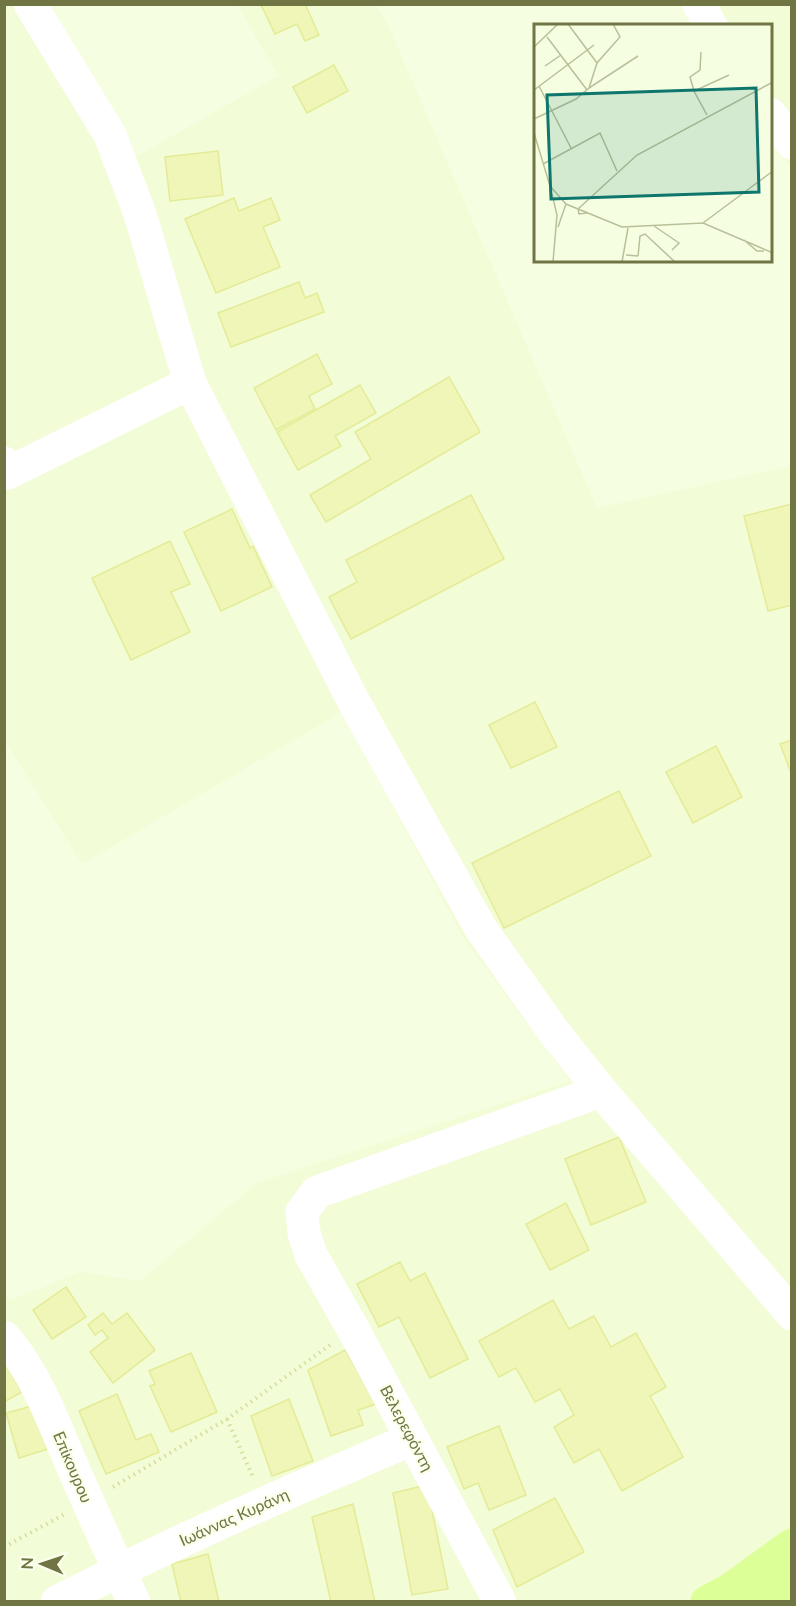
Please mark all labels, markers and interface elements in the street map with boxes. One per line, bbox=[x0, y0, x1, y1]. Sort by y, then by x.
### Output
inset map bbox=[534, 24, 772, 262]
street label: Βελερεφόντη bbox=[377, 1381, 438, 1474]
street label: Επίκουρου bbox=[50, 1428, 97, 1505]
street label: Ιωάννας Κυράνη bbox=[176, 1484, 292, 1549]
north arrow bbox=[12, 1534, 72, 1594]
text: N bbox=[17, 1557, 36, 1570]

